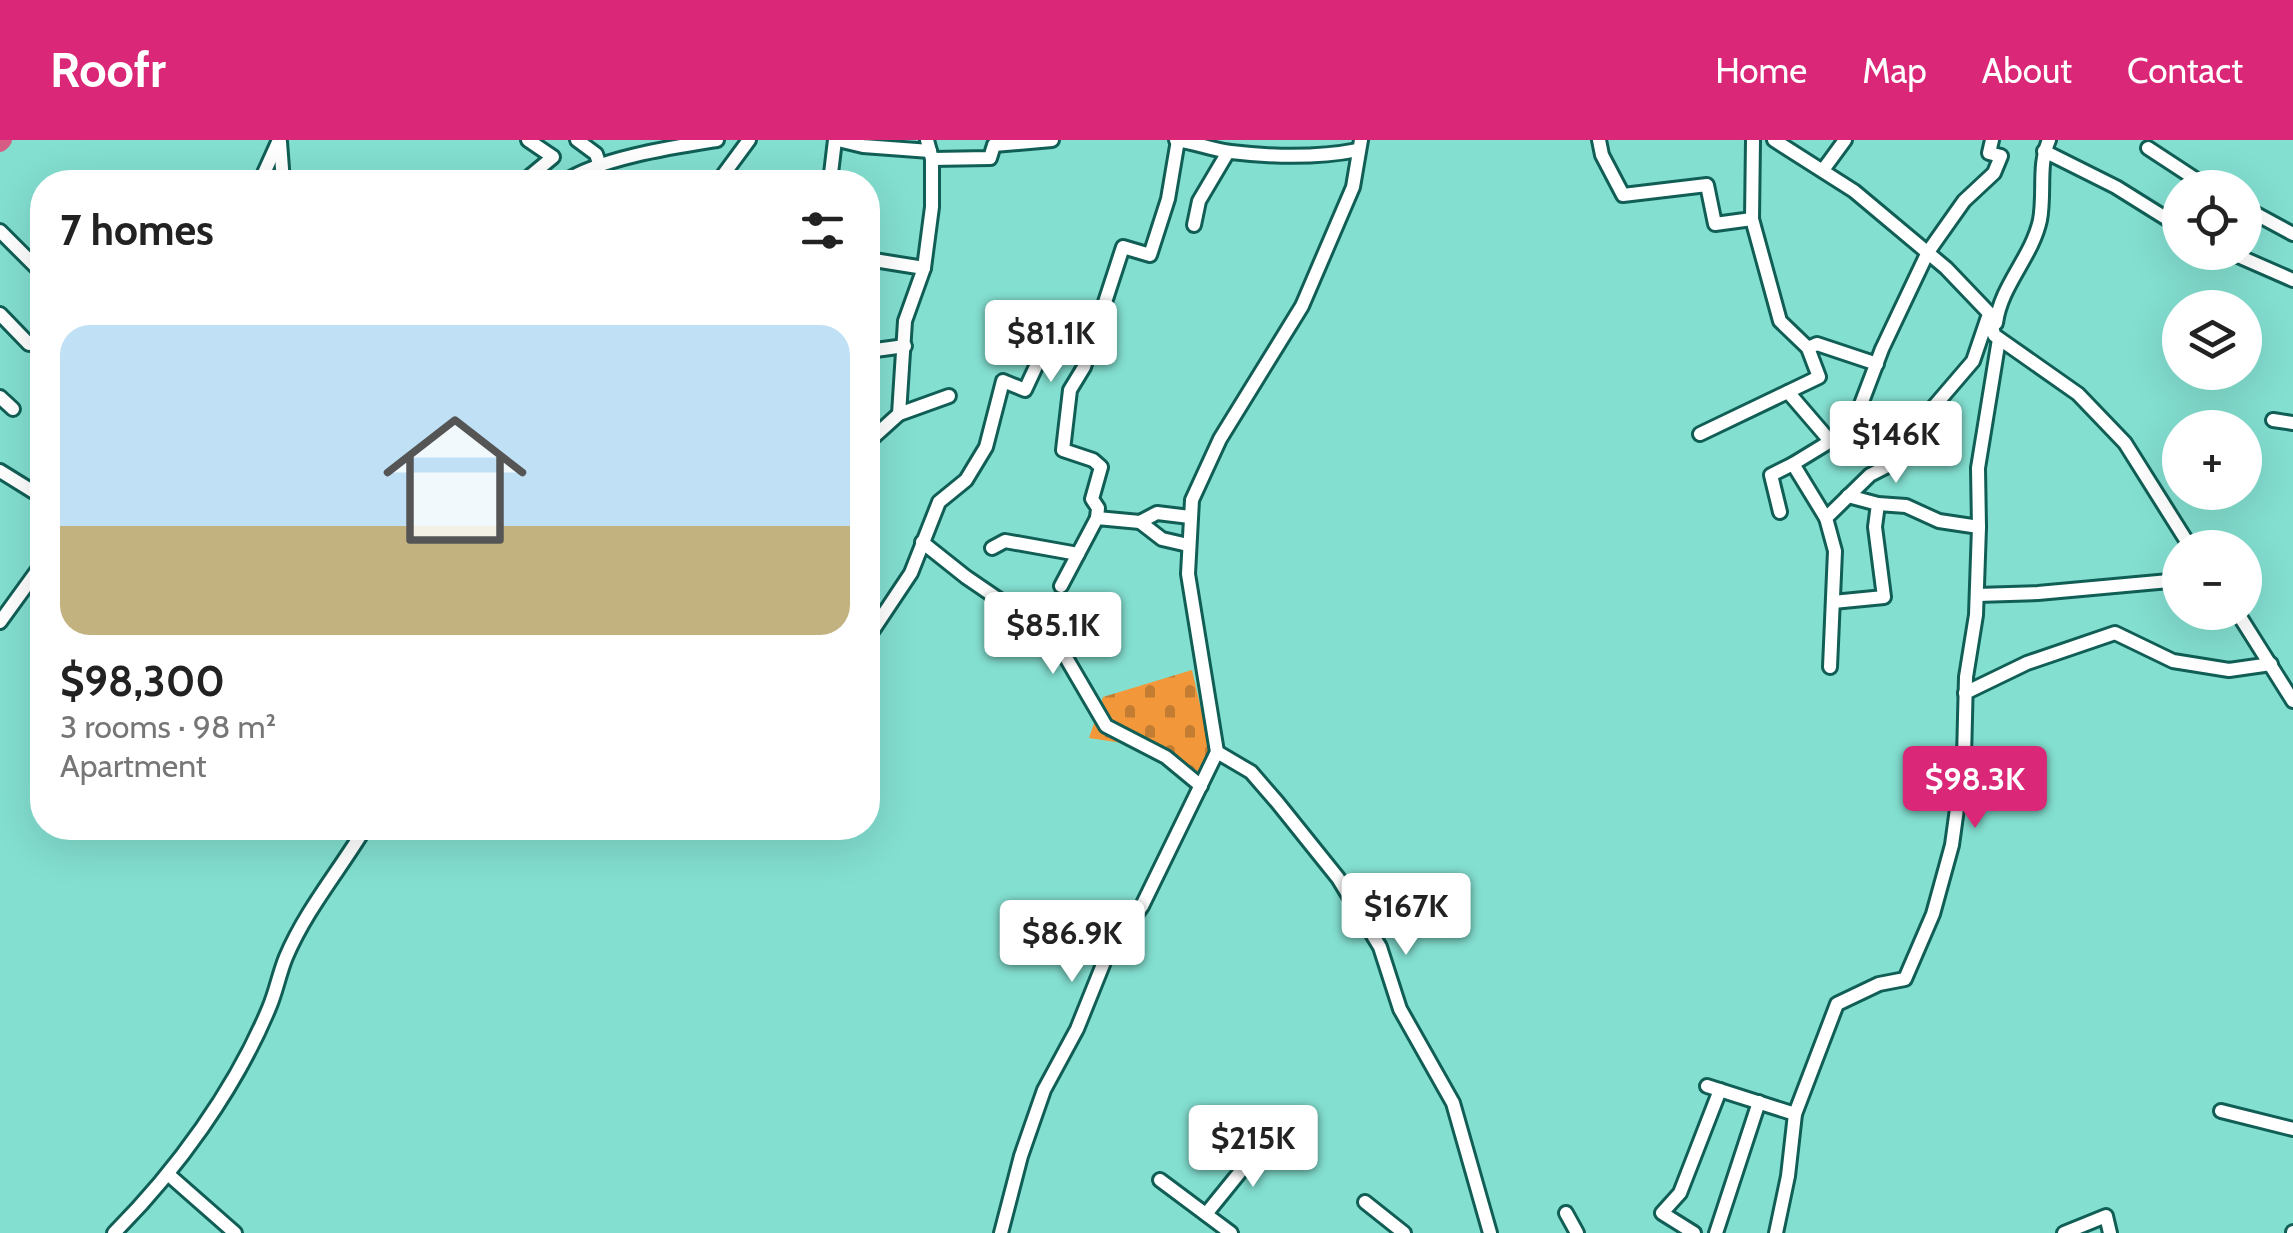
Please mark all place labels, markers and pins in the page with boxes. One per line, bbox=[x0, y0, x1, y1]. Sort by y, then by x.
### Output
pin: $81.1K bbox=[970, 300, 1132, 385]
pin: $146K bbox=[1826, 401, 1966, 486]
pin: $85.1K bbox=[972, 592, 1134, 677]
pin: $98.3K bbox=[1894, 746, 2056, 831]
pin: $167K bbox=[1336, 873, 1476, 958]
pin: $86.9K bbox=[991, 900, 1153, 985]
pin: $215K bbox=[1183, 1105, 1323, 1190]

